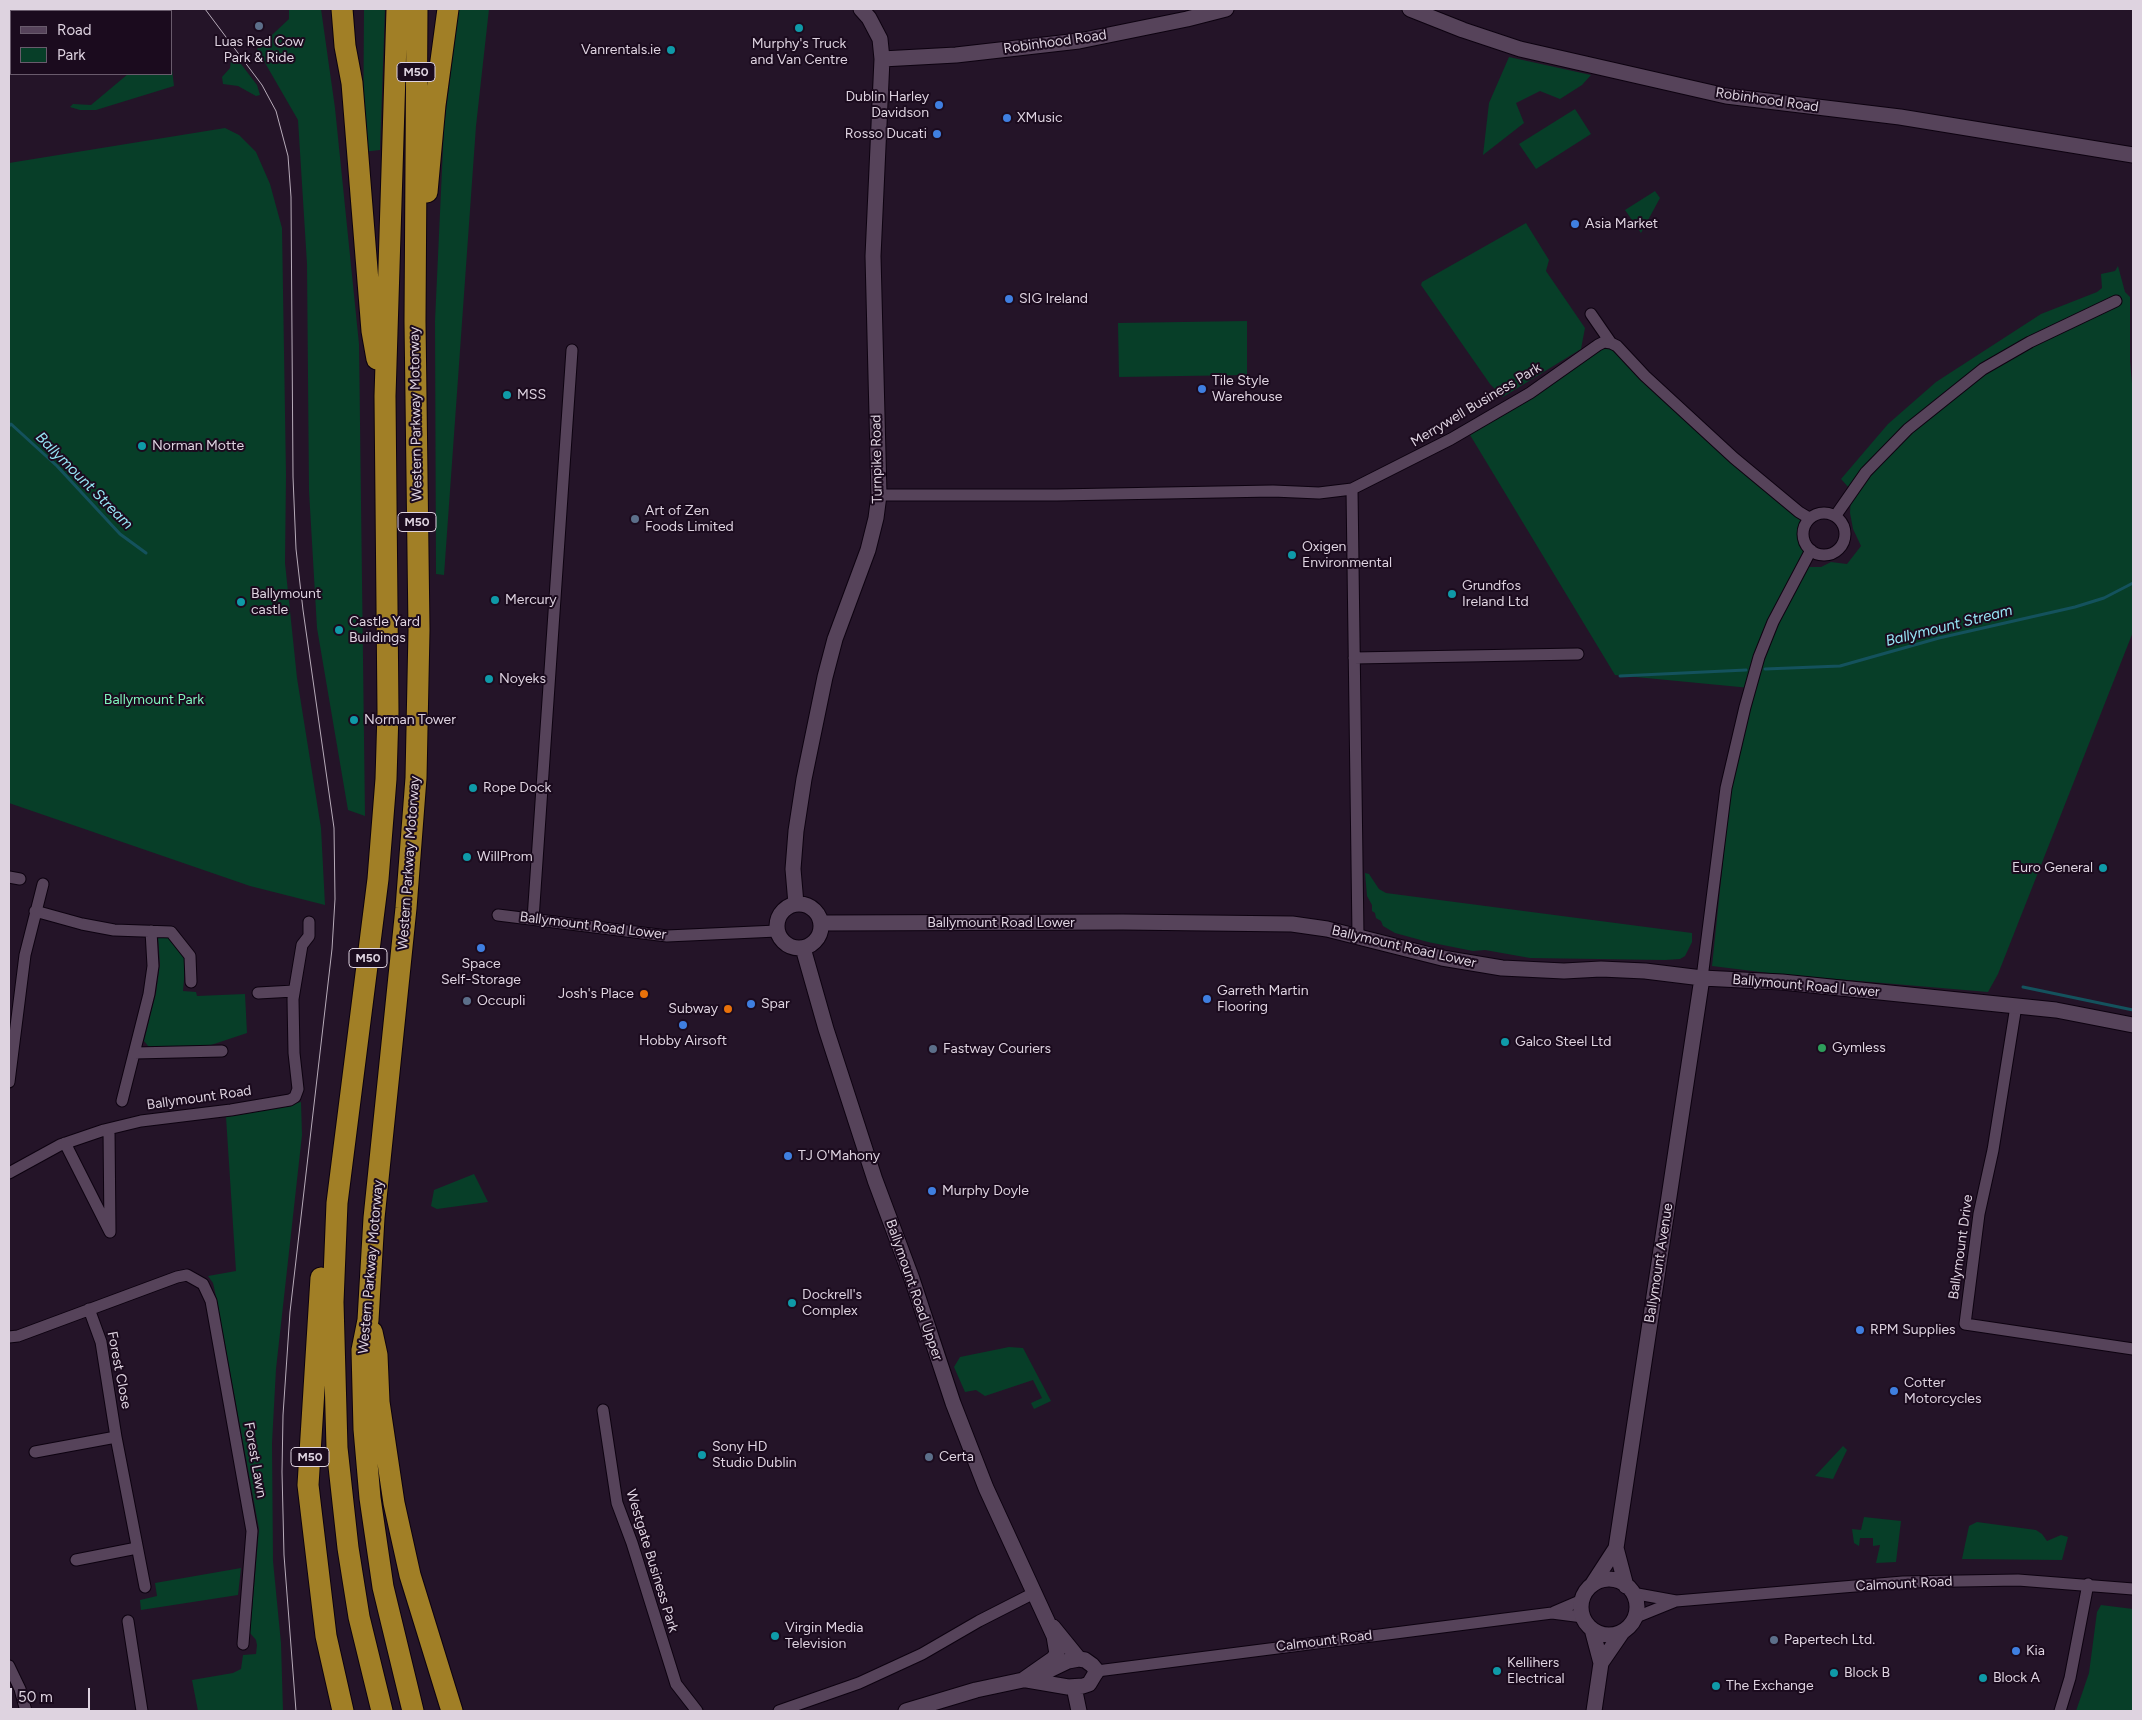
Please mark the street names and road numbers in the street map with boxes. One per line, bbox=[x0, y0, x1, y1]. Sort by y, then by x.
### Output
street label: Robinhood Road bbox=[1002, 26, 1108, 58]
road number: M50 bbox=[397, 62, 435, 82]
street label: Robinhood Road bbox=[1714, 84, 1820, 116]
street label: Western Parkway Motorway bbox=[406, 327, 426, 501]
street label: Merrywell Business Park bbox=[1408, 359, 1544, 451]
street label: Turnpike Road bbox=[868, 414, 886, 504]
road number: M50 bbox=[398, 512, 436, 532]
street label: Western Parkway Motorway bbox=[395, 775, 423, 951]
street label: Ballymount Road Lower bbox=[519, 909, 667, 943]
street label: Ballymount Road Lower bbox=[927, 915, 1075, 931]
street label: Ballymount Road Lower bbox=[1330, 922, 1478, 972]
road number: M50 bbox=[349, 948, 387, 968]
street label: Ballymount Road Lower bbox=[1732, 971, 1880, 1001]
street label: Ballymount Road bbox=[145, 1082, 253, 1114]
street label: Western Parkway Motorway bbox=[355, 1179, 387, 1355]
street label: Ballymount Drive bbox=[1945, 1193, 1977, 1301]
street label: Ballymount Avenue bbox=[1641, 1202, 1677, 1324]
street label: Ballymount Road Upper bbox=[882, 1217, 946, 1363]
street label: Forest Close bbox=[103, 1330, 135, 1410]
street label: Forest Lawn bbox=[240, 1421, 270, 1499]
road number: M50 bbox=[291, 1448, 329, 1466]
street label: Westgate Business Park bbox=[622, 1487, 682, 1635]
street label: Calmount Road bbox=[1855, 1573, 1953, 1595]
street label: Calmount Road bbox=[1275, 1627, 1373, 1655]

